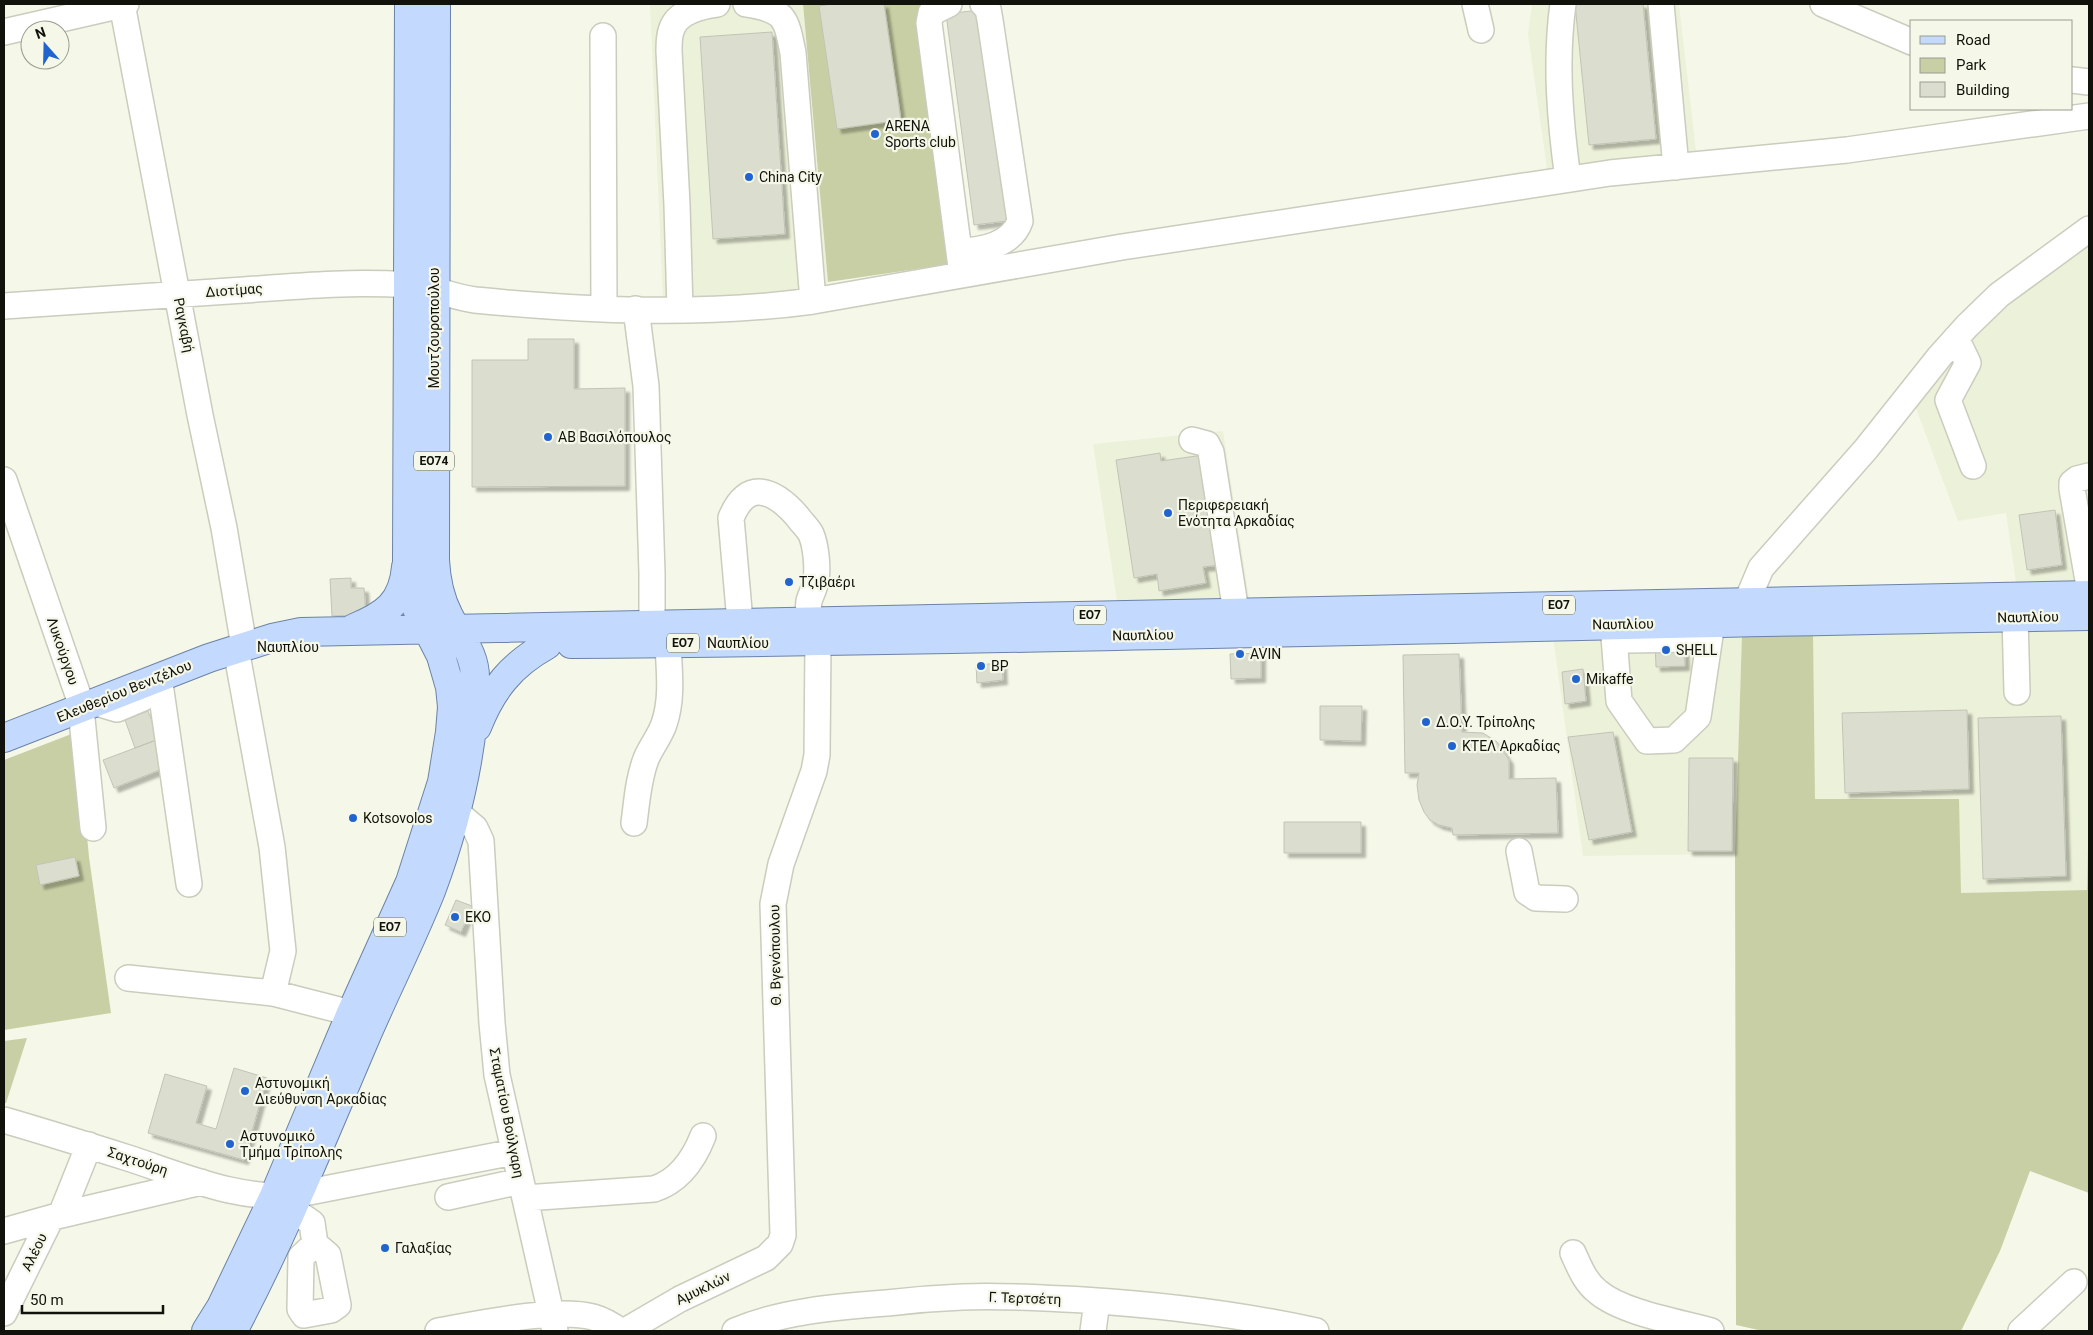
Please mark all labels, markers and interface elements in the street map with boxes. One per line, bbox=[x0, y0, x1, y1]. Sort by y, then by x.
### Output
north arrow bbox=[20, 20, 70, 70]
legend bbox=[1910, 20, 2073, 110]
text: N bbox=[33, 24, 48, 42]
text: Road bbox=[1956, 31, 1990, 49]
text: Park bbox=[1956, 56, 1987, 74]
text: Building bbox=[1956, 81, 2010, 99]
place label: ARENA Sports club bbox=[885, 118, 956, 150]
marker: ARENA Sports club bbox=[869, 128, 881, 140]
place label: China City bbox=[759, 169, 822, 185]
marker: China City bbox=[743, 171, 755, 183]
street label: Μουτζουροπούλου bbox=[426, 267, 442, 389]
street label: Διοτίμας bbox=[205, 280, 263, 300]
street label: Ραγκαβή bbox=[171, 296, 197, 354]
place label: ΑΒ Βασιλόπουλος bbox=[558, 429, 672, 445]
marker: ΑΒ Βασιλόπουλος bbox=[542, 431, 554, 443]
road number: ΕΟ74 bbox=[414, 452, 454, 471]
place label: Περιφερειακή Ενότητα Αρκαδίας bbox=[1178, 497, 1295, 529]
marker: Περιφερειακή Ενότητα Αρκαδίας bbox=[1162, 507, 1174, 519]
place label: Τζιβαέρι bbox=[799, 574, 856, 590]
marker: Τζιβαέρι bbox=[783, 576, 795, 588]
road number: ΕΟ7 bbox=[1543, 596, 1575, 614]
road number: ΕΟ7 bbox=[1074, 606, 1106, 624]
street label: Ναυπλίου bbox=[1997, 608, 2059, 626]
street label: Λυκούργου bbox=[44, 615, 82, 687]
street label: Ναυπλίου bbox=[1592, 615, 1654, 633]
street label: Ναυπλίου bbox=[1112, 626, 1174, 644]
road number: ΕΟ7 bbox=[667, 634, 699, 652]
street label: Ναυπλίου bbox=[707, 635, 769, 651]
street label: Ναυπλίου bbox=[257, 639, 319, 655]
place label: SHELL bbox=[1676, 642, 1718, 658]
marker: SHELL bbox=[1660, 644, 1672, 656]
place label: AVIN bbox=[1250, 646, 1281, 662]
marker: AVIN bbox=[1234, 648, 1246, 660]
street label: Ελευθερίου Βενιζέλου bbox=[54, 657, 194, 725]
place label: BP bbox=[991, 658, 1009, 674]
marker: BP bbox=[975, 660, 987, 672]
place label: Mikaffe bbox=[1586, 671, 1633, 687]
marker: Mikaffe bbox=[1570, 673, 1582, 685]
place label: Δ.Ο.Υ. Τρίπολης bbox=[1436, 714, 1536, 730]
marker: Δ.Ο.Υ. Τρίπολης bbox=[1420, 716, 1432, 728]
place label: ΚΤΕΛ Αρκαδίας bbox=[1462, 738, 1560, 754]
marker: ΚΤΕΛ Αρκαδίας bbox=[1446, 740, 1458, 752]
place label: Kotsovolos bbox=[363, 810, 433, 826]
marker: Kotsovolos bbox=[347, 812, 359, 824]
street label: Θ. Βγενόπουλου bbox=[766, 904, 784, 1006]
place label: EKO bbox=[465, 909, 491, 925]
marker: EKO bbox=[449, 911, 461, 923]
road number: ΕΟ7 bbox=[374, 918, 406, 936]
street label: Σταματίου Βούλγαρη bbox=[487, 1047, 527, 1179]
place label: Αστυνομική Διεύθυνση Αρκαδίας bbox=[255, 1075, 387, 1107]
marker: Αστυνομική Διεύθυνση Αρκαδίας bbox=[239, 1085, 251, 1097]
place label: Αστυνομικό Τμήμα Τρίπολης bbox=[240, 1128, 343, 1160]
marker: Αστυνομικό Τμήμα Τρίπολης bbox=[224, 1138, 236, 1150]
street label: Σαχτούρη bbox=[106, 1144, 170, 1178]
street label: Αλέου bbox=[18, 1230, 50, 1274]
place label: Γαλαξίας bbox=[395, 1240, 452, 1256]
marker: Γαλαξίας bbox=[379, 1242, 391, 1254]
street label: Αμυκλών bbox=[673, 1268, 733, 1308]
scale bar bbox=[22, 1282, 164, 1314]
street label: Γ. Τερτσέτη bbox=[988, 1289, 1062, 1307]
text: 50 m bbox=[30, 1291, 64, 1309]

